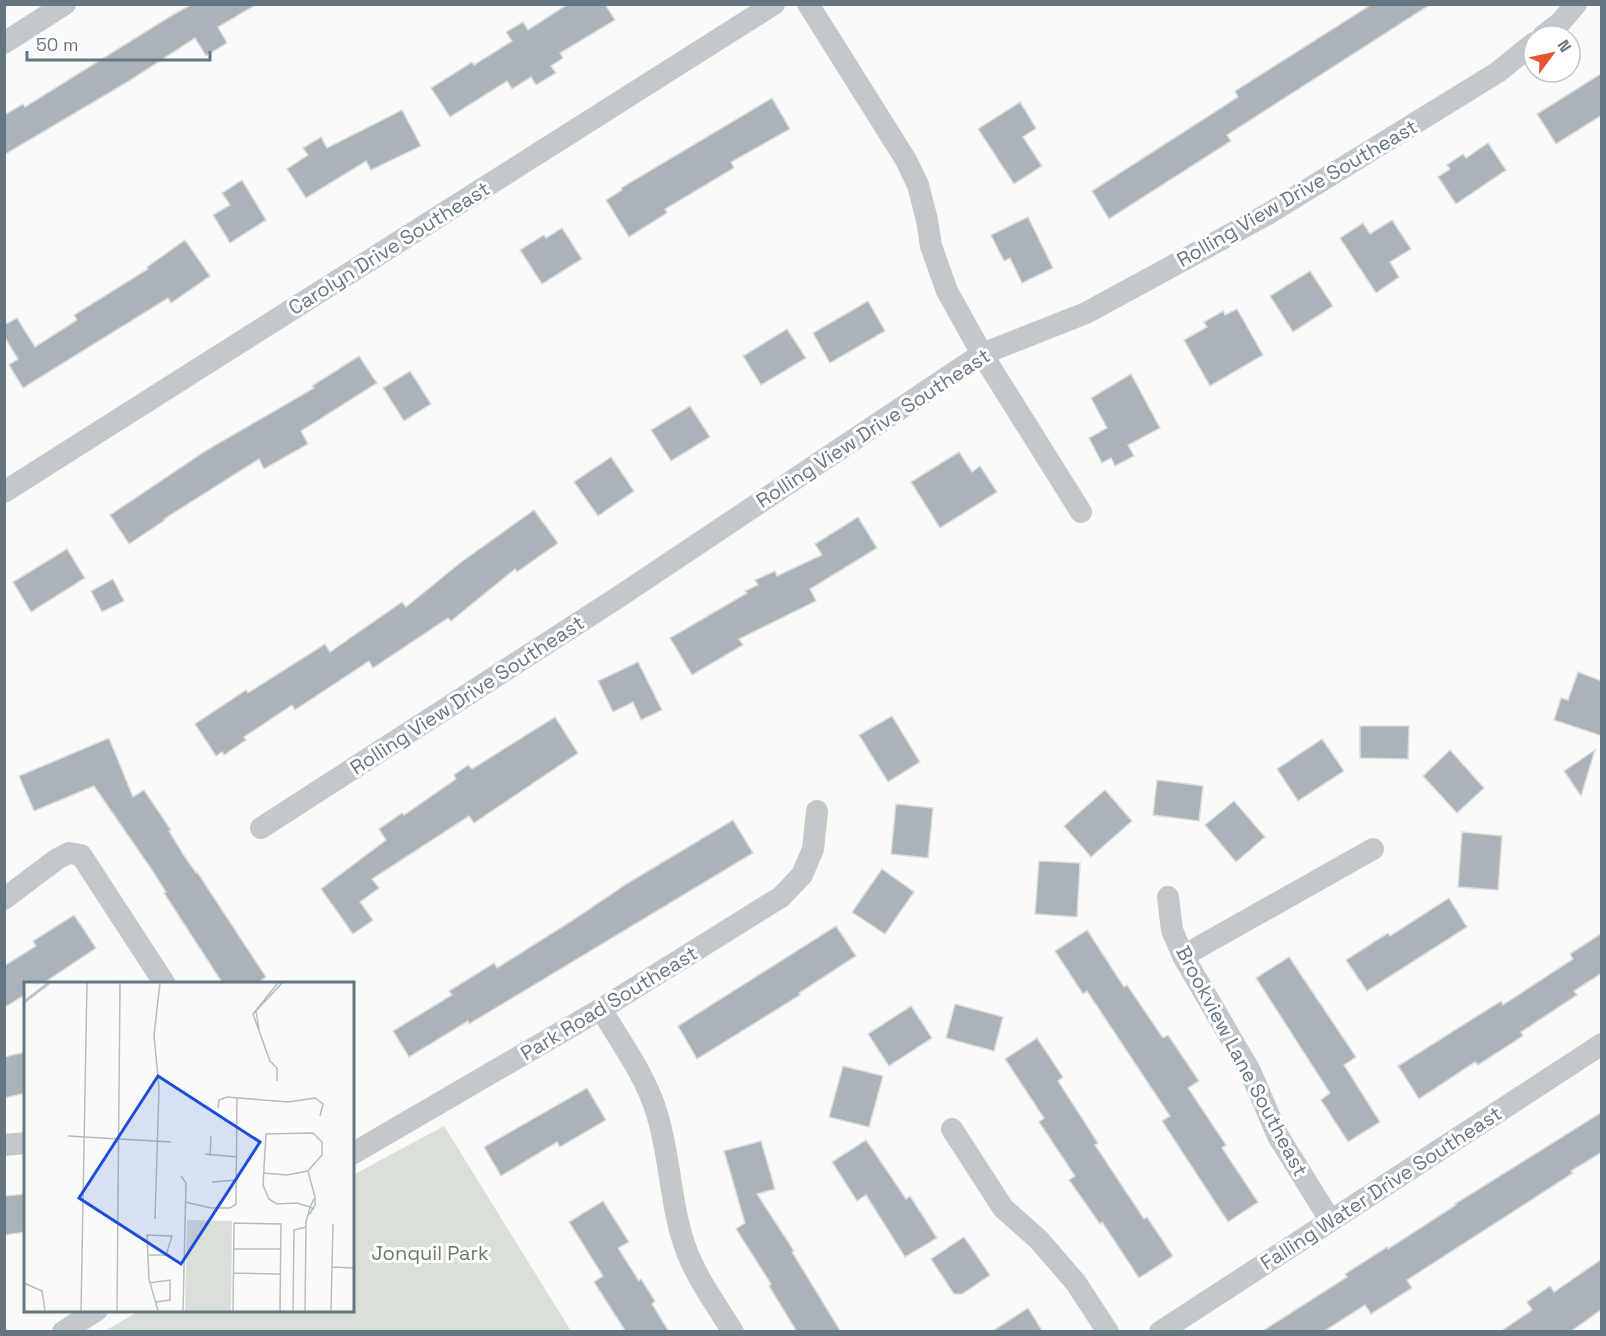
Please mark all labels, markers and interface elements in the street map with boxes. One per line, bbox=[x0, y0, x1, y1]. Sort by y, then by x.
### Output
scale bar bbox=[27, 24, 210, 62]
north arrow bbox=[1522, 24, 1582, 84]
text: 50 m bbox=[36, 33, 78, 56]
text: N bbox=[1552, 36, 1576, 56]
street label: Rolling View Drive Southeast bbox=[1172, 113, 1422, 273]
street label: Carolyn Drive Southeast bbox=[283, 175, 495, 321]
street label: Rolling View Drive Southeast bbox=[751, 343, 995, 513]
street label: Rolling View Drive Southeast bbox=[345, 610, 589, 780]
street label: Park Road Southeast bbox=[516, 940, 702, 1066]
street label: Brookview Lane Southeast bbox=[1170, 941, 1314, 1181]
inset map bbox=[24, 982, 354, 1312]
street label: Falling Water Drive Southeast bbox=[1255, 1100, 1507, 1276]
park label: Jonquil Park bbox=[371, 1240, 489, 1266]

